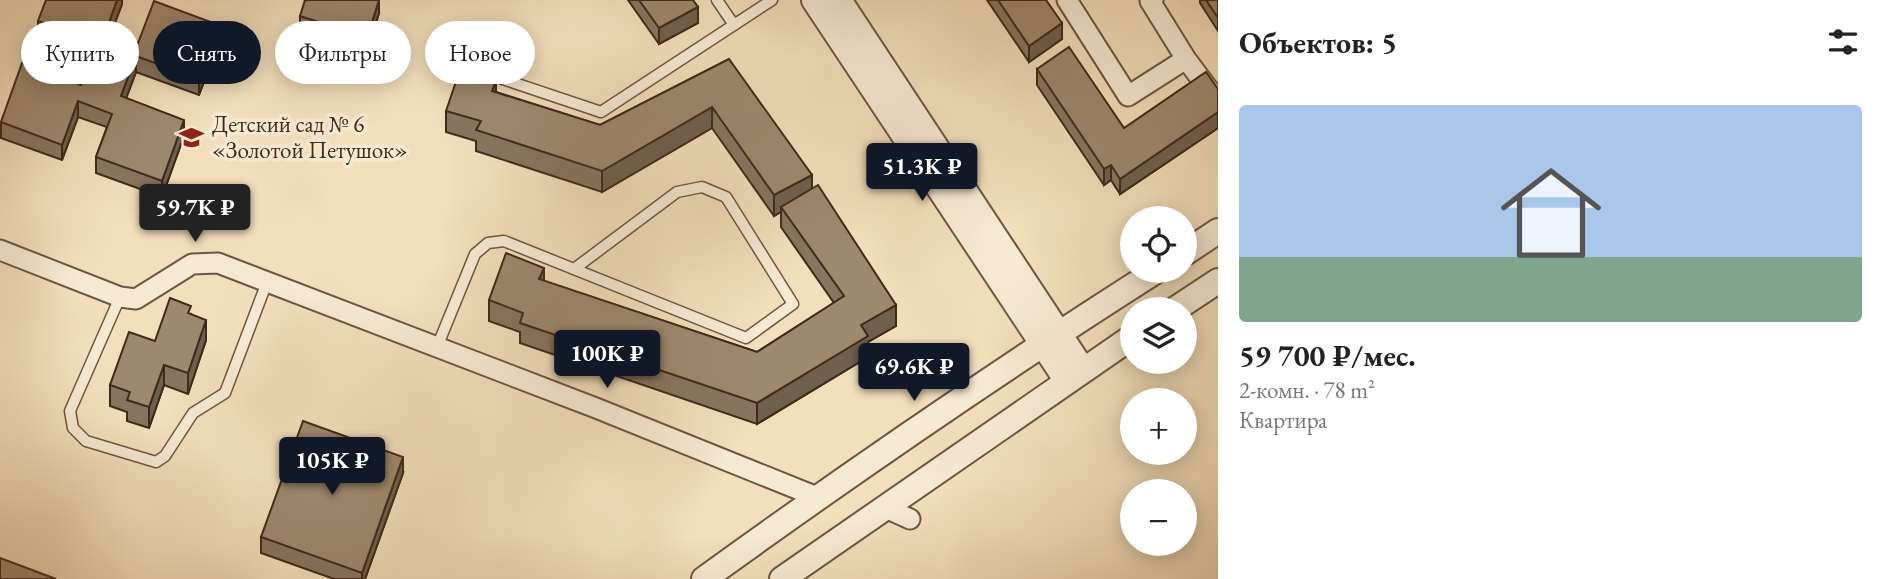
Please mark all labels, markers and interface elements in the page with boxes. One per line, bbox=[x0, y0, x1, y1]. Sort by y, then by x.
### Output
chip: Купить bbox=[21, 21, 139, 84]
chip: Снять bbox=[153, 21, 261, 84]
chip: Фильтры bbox=[275, 21, 411, 84]
chip: Новое bbox=[425, 21, 535, 84]
text: Объектов: 5 bbox=[1239, 23, 1397, 62]
icon: filters bbox=[1824, 23, 1862, 61]
place label: Детский сад № 6 «Золотой Петушок» bbox=[212, 109, 408, 165]
school or university icon: Детский сад № 6 «Золотой Петушок» bbox=[178, 123, 206, 151]
pin: 51.3K ₽ bbox=[857, 144, 987, 203]
icon: home bbox=[1488, 150, 1614, 276]
text: 51.3K ₽ bbox=[882, 151, 962, 181]
pin: 59.7K ₽ bbox=[130, 184, 260, 244]
text: 59.7K ₽ bbox=[155, 192, 235, 222]
map controls bbox=[1120, 206, 1197, 556]
button: locate bbox=[1120, 206, 1197, 283]
button: layers bbox=[1120, 297, 1197, 374]
pin: 100K ₽ bbox=[550, 330, 664, 390]
text: 59 700 ₽/мес. bbox=[1239, 336, 1416, 375]
text: 100K ₽ bbox=[570, 338, 644, 368]
pin: 69.6K ₽ bbox=[849, 344, 979, 403]
text: 69.6K ₽ bbox=[874, 351, 954, 381]
text: 2-комн. · 78 m² bbox=[1239, 375, 1375, 405]
button: + bbox=[1120, 388, 1197, 465]
text: Квартира bbox=[1239, 405, 1327, 435]
pin: 105K ₽ bbox=[275, 438, 389, 497]
text: 105K ₽ bbox=[295, 445, 369, 475]
button: − bbox=[1120, 479, 1197, 556]

